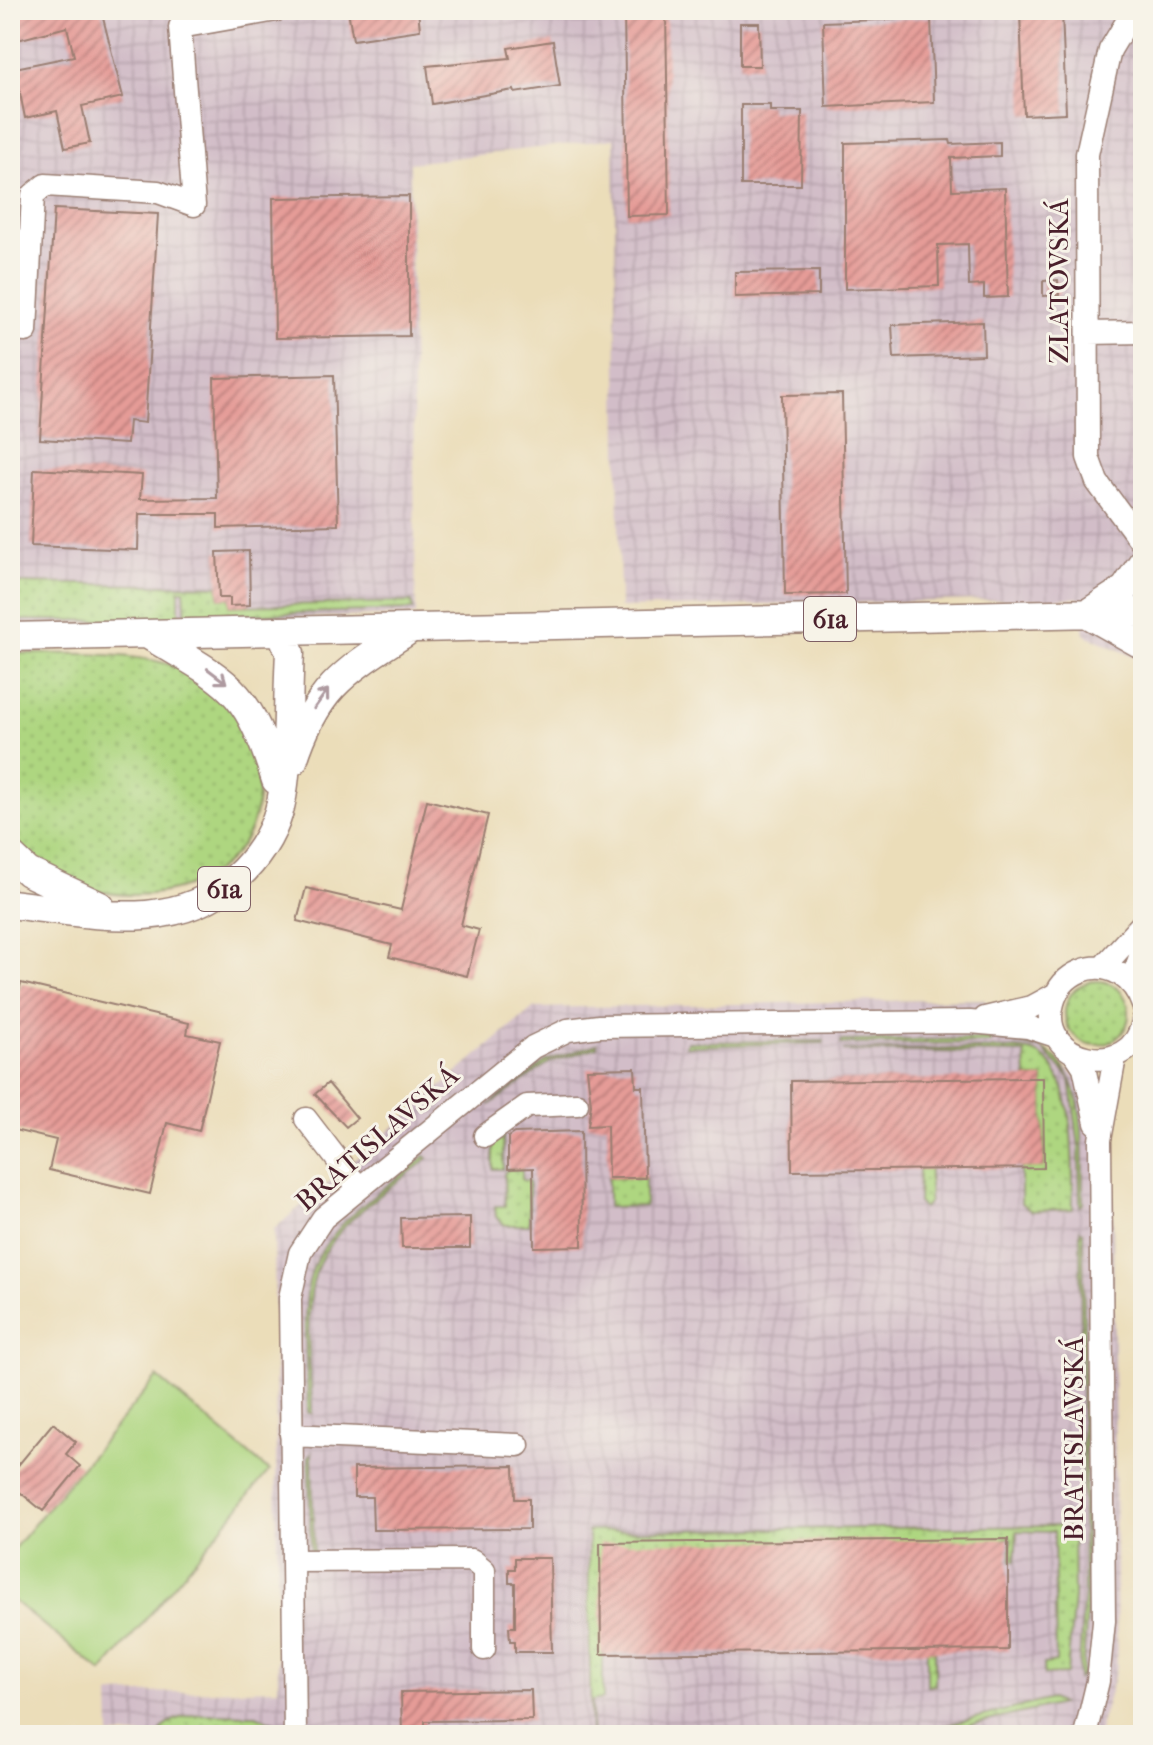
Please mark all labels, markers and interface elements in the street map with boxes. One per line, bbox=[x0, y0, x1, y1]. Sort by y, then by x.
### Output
street label: ZLATOVSKÁ bbox=[1042, 197, 1075, 364]
road number: 61a bbox=[804, 597, 856, 641]
one-way arrow bbox=[206, 667, 227, 684]
one-way arrow bbox=[313, 688, 329, 710]
road number: 61a bbox=[198, 867, 250, 911]
street label: BRATISLAVSKÁ bbox=[289, 1058, 466, 1218]
street label: BRATISLAVSKÁ bbox=[1057, 1336, 1090, 1542]

